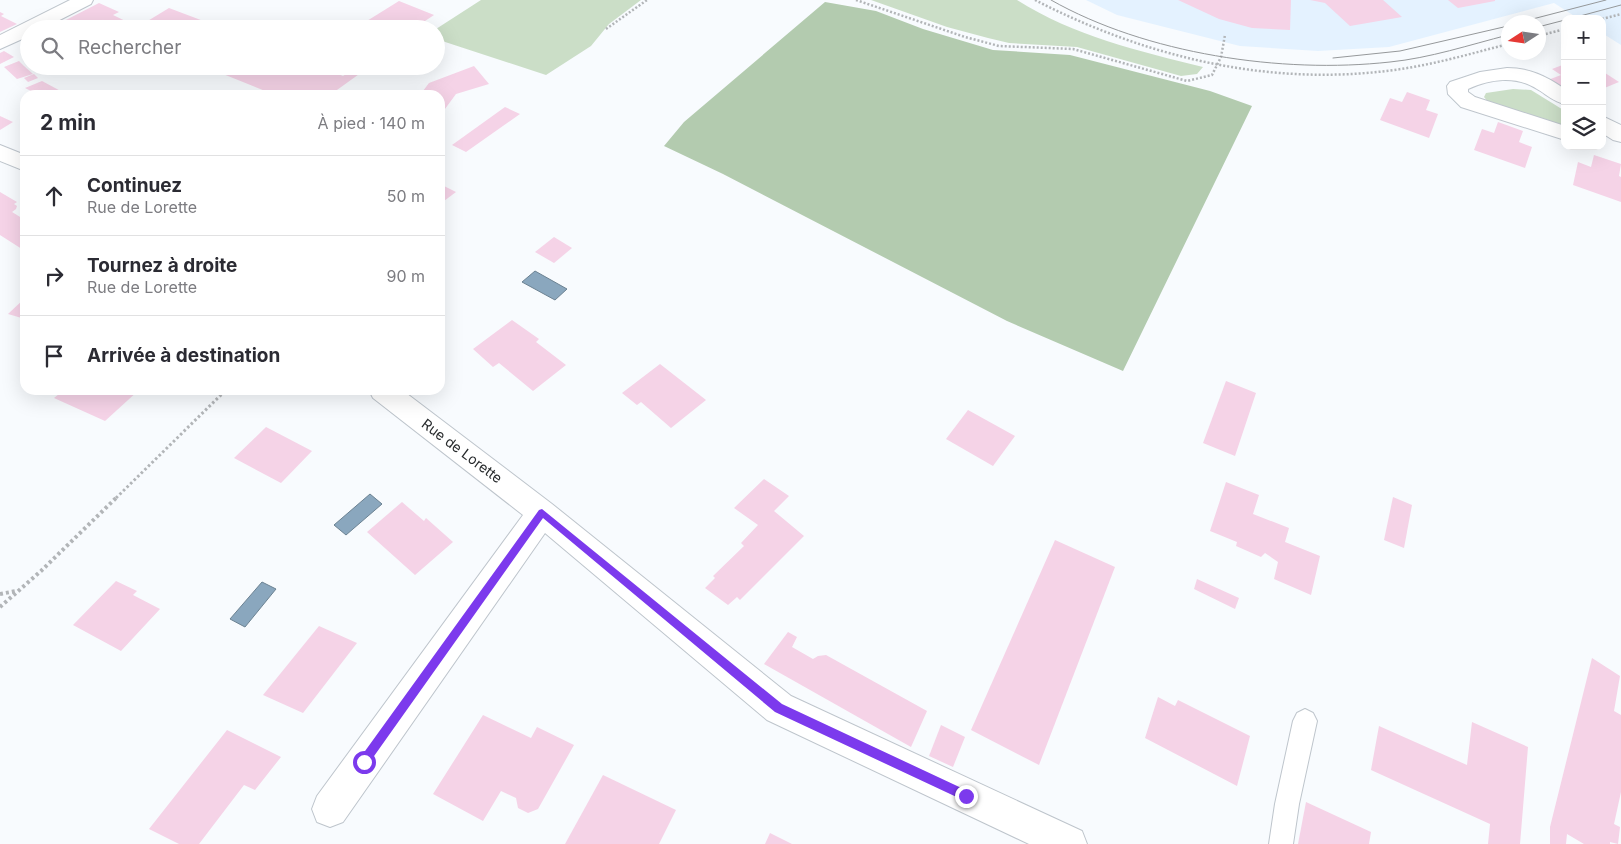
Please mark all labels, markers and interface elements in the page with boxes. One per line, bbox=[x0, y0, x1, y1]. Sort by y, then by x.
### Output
north arrow bbox=[1501, 15, 1546, 60]
map controls bbox=[1561, 15, 1606, 150]
button: + bbox=[1561, 15, 1606, 60]
search box bbox=[20, 20, 445, 75]
icon: search bbox=[38, 34, 66, 62]
text: Rechercher bbox=[78, 36, 181, 59]
button: − bbox=[1561, 60, 1606, 105]
button: layers bbox=[1561, 105, 1606, 150]
text: 2 min bbox=[40, 110, 96, 135]
text: À pied · 140 m bbox=[318, 113, 425, 133]
text: Continuez bbox=[87, 174, 182, 197]
icon: ahead bbox=[40, 182, 68, 210]
text: 50 m bbox=[387, 186, 425, 206]
text: Rue de Lorette bbox=[87, 197, 197, 217]
text: Tournez à droite bbox=[87, 254, 237, 277]
icon: right bbox=[40, 262, 68, 290]
text: 90 m bbox=[386, 266, 425, 286]
text: Rue de Lorette bbox=[87, 277, 197, 297]
icon: arrive bbox=[40, 342, 68, 370]
text: Arrivée à destination bbox=[87, 344, 280, 367]
street label: Rue de Lorette bbox=[419, 415, 506, 486]
route start bbox=[353, 751, 376, 774]
route end bbox=[955, 785, 978, 808]

